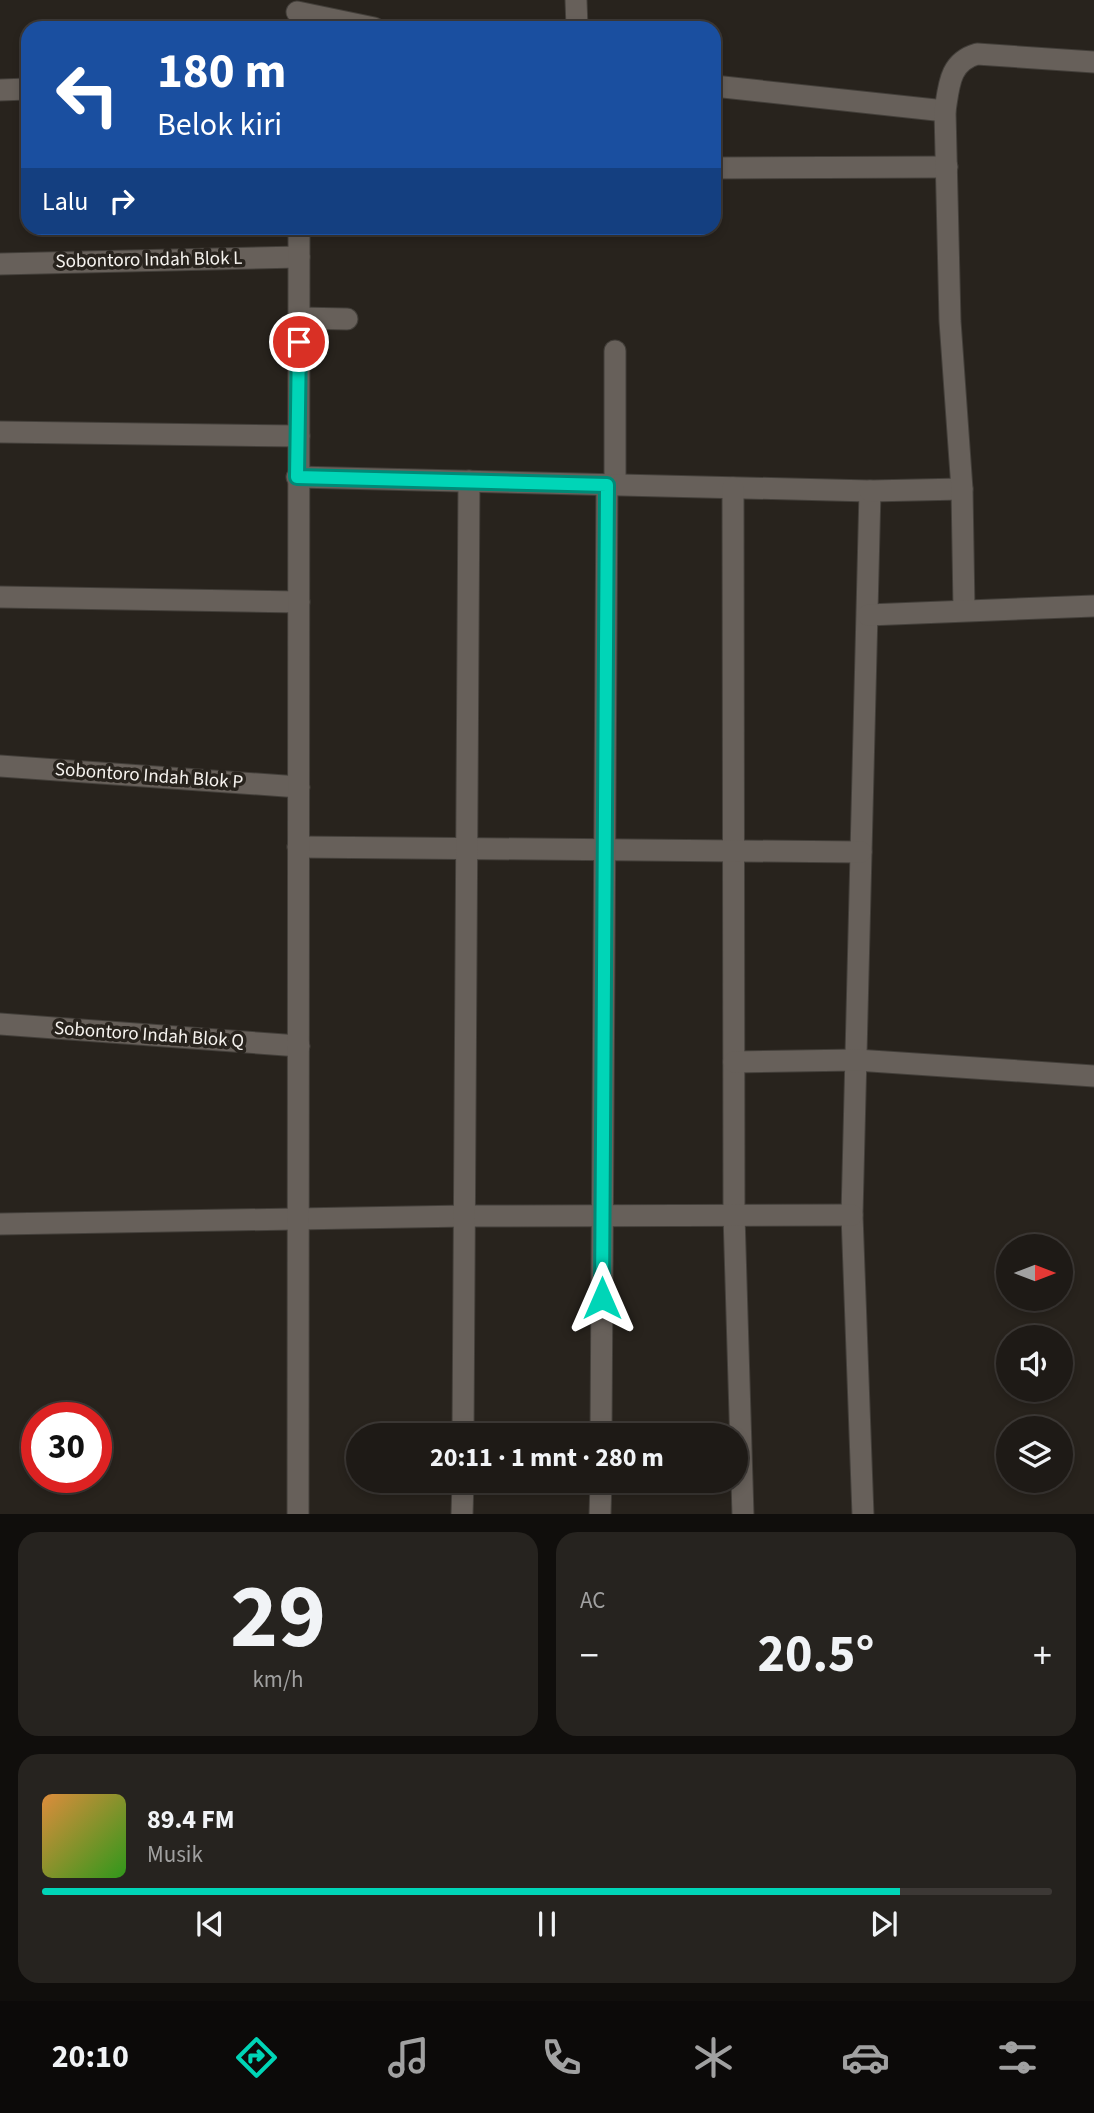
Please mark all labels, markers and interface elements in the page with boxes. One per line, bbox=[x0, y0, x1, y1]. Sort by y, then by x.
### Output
text: 180 m bbox=[157, 37, 286, 107]
icon: left bbox=[42, 49, 133, 140]
text: Belok kiri bbox=[157, 102, 282, 148]
icon: right bbox=[103, 182, 141, 220]
text: Lalu bbox=[42, 183, 89, 220]
street label: Sobontoro Indah Blok L bbox=[55, 245, 243, 275]
pin bbox=[269, 312, 329, 372]
icon: arrive bbox=[280, 323, 318, 361]
street label: Sobontoro Indah Blok P bbox=[54, 756, 244, 796]
street label: Sobontoro Indah Blok Q bbox=[53, 1015, 245, 1055]
north arrow bbox=[996, 1234, 1073, 1311]
map controls bbox=[996, 1234, 1073, 1493]
position arrow bbox=[565, 1261, 639, 1335]
button: sound bbox=[996, 1325, 1073, 1402]
speed limit sign: 30 bbox=[21, 1402, 112, 1493]
button: layers bbox=[996, 1416, 1073, 1493]
text: 20:11 · 1 mnt · 280 m bbox=[430, 1439, 664, 1476]
text: 29 bbox=[230, 1553, 326, 1682]
text: AC bbox=[580, 1584, 605, 1617]
text: 20.5° bbox=[758, 1618, 874, 1692]
text: − bbox=[580, 1629, 599, 1683]
text: + bbox=[1033, 1629, 1052, 1683]
text: km/h bbox=[252, 1663, 304, 1696]
text: 89.4 FM bbox=[147, 1801, 235, 1838]
text: Musik bbox=[147, 1838, 203, 1871]
icon: previous bbox=[191, 1905, 229, 1943]
icon: pause bbox=[528, 1905, 566, 1943]
icon: next bbox=[865, 1905, 903, 1943]
icon: directions bbox=[232, 2033, 281, 2082]
icon: music bbox=[384, 2033, 433, 2082]
icon: phone bbox=[537, 2033, 586, 2082]
icon: climate bbox=[689, 2033, 738, 2082]
icon: car bbox=[841, 2033, 890, 2082]
icon: filters bbox=[993, 2033, 1042, 2082]
text: 20:10 bbox=[52, 2034, 129, 2080]

